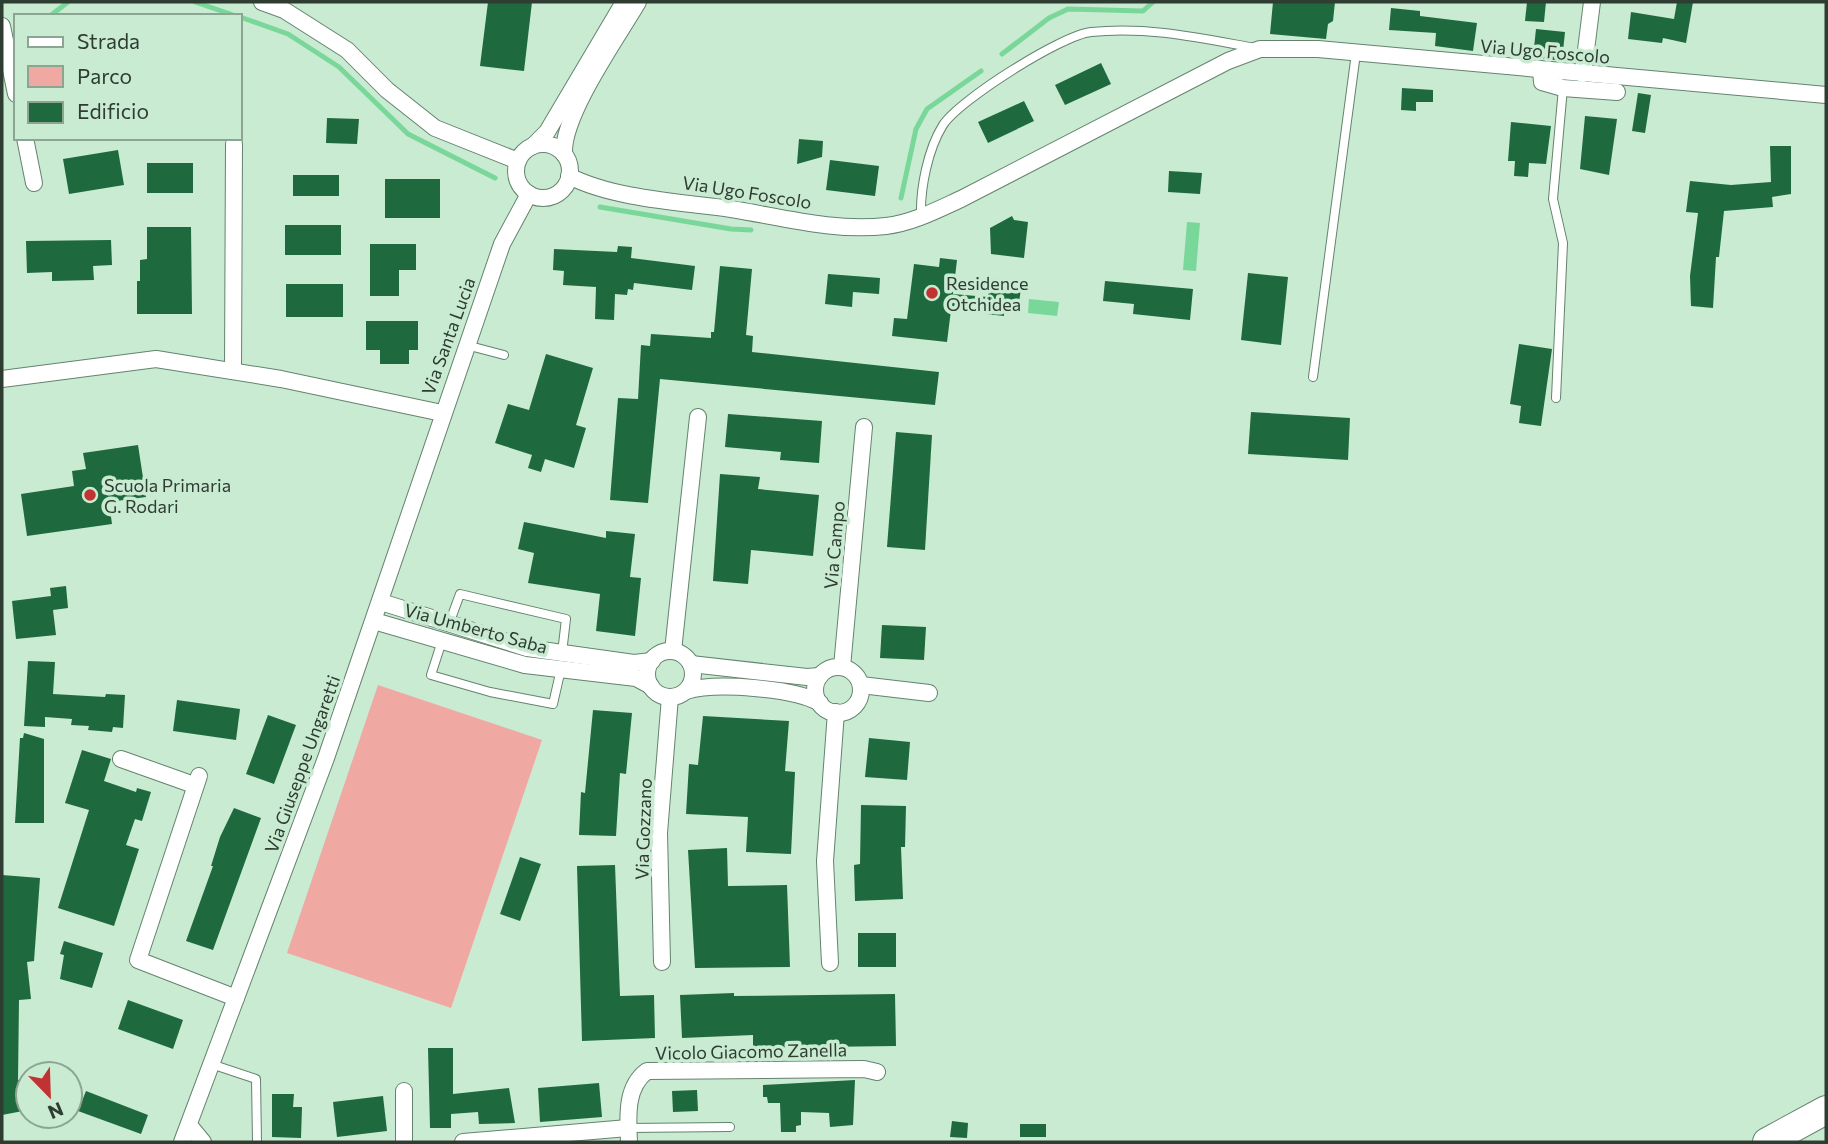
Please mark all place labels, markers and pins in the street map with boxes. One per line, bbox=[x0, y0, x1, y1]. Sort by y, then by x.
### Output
place label: Residence Otchidea bbox=[946, 272, 1028, 315]
marker: Residence Otchidea bbox=[924, 285, 940, 301]
place label: Scuola Primaria G. Rodari bbox=[104, 474, 231, 517]
marker: Scuola Primaria G. Rodari bbox=[82, 487, 98, 503]

